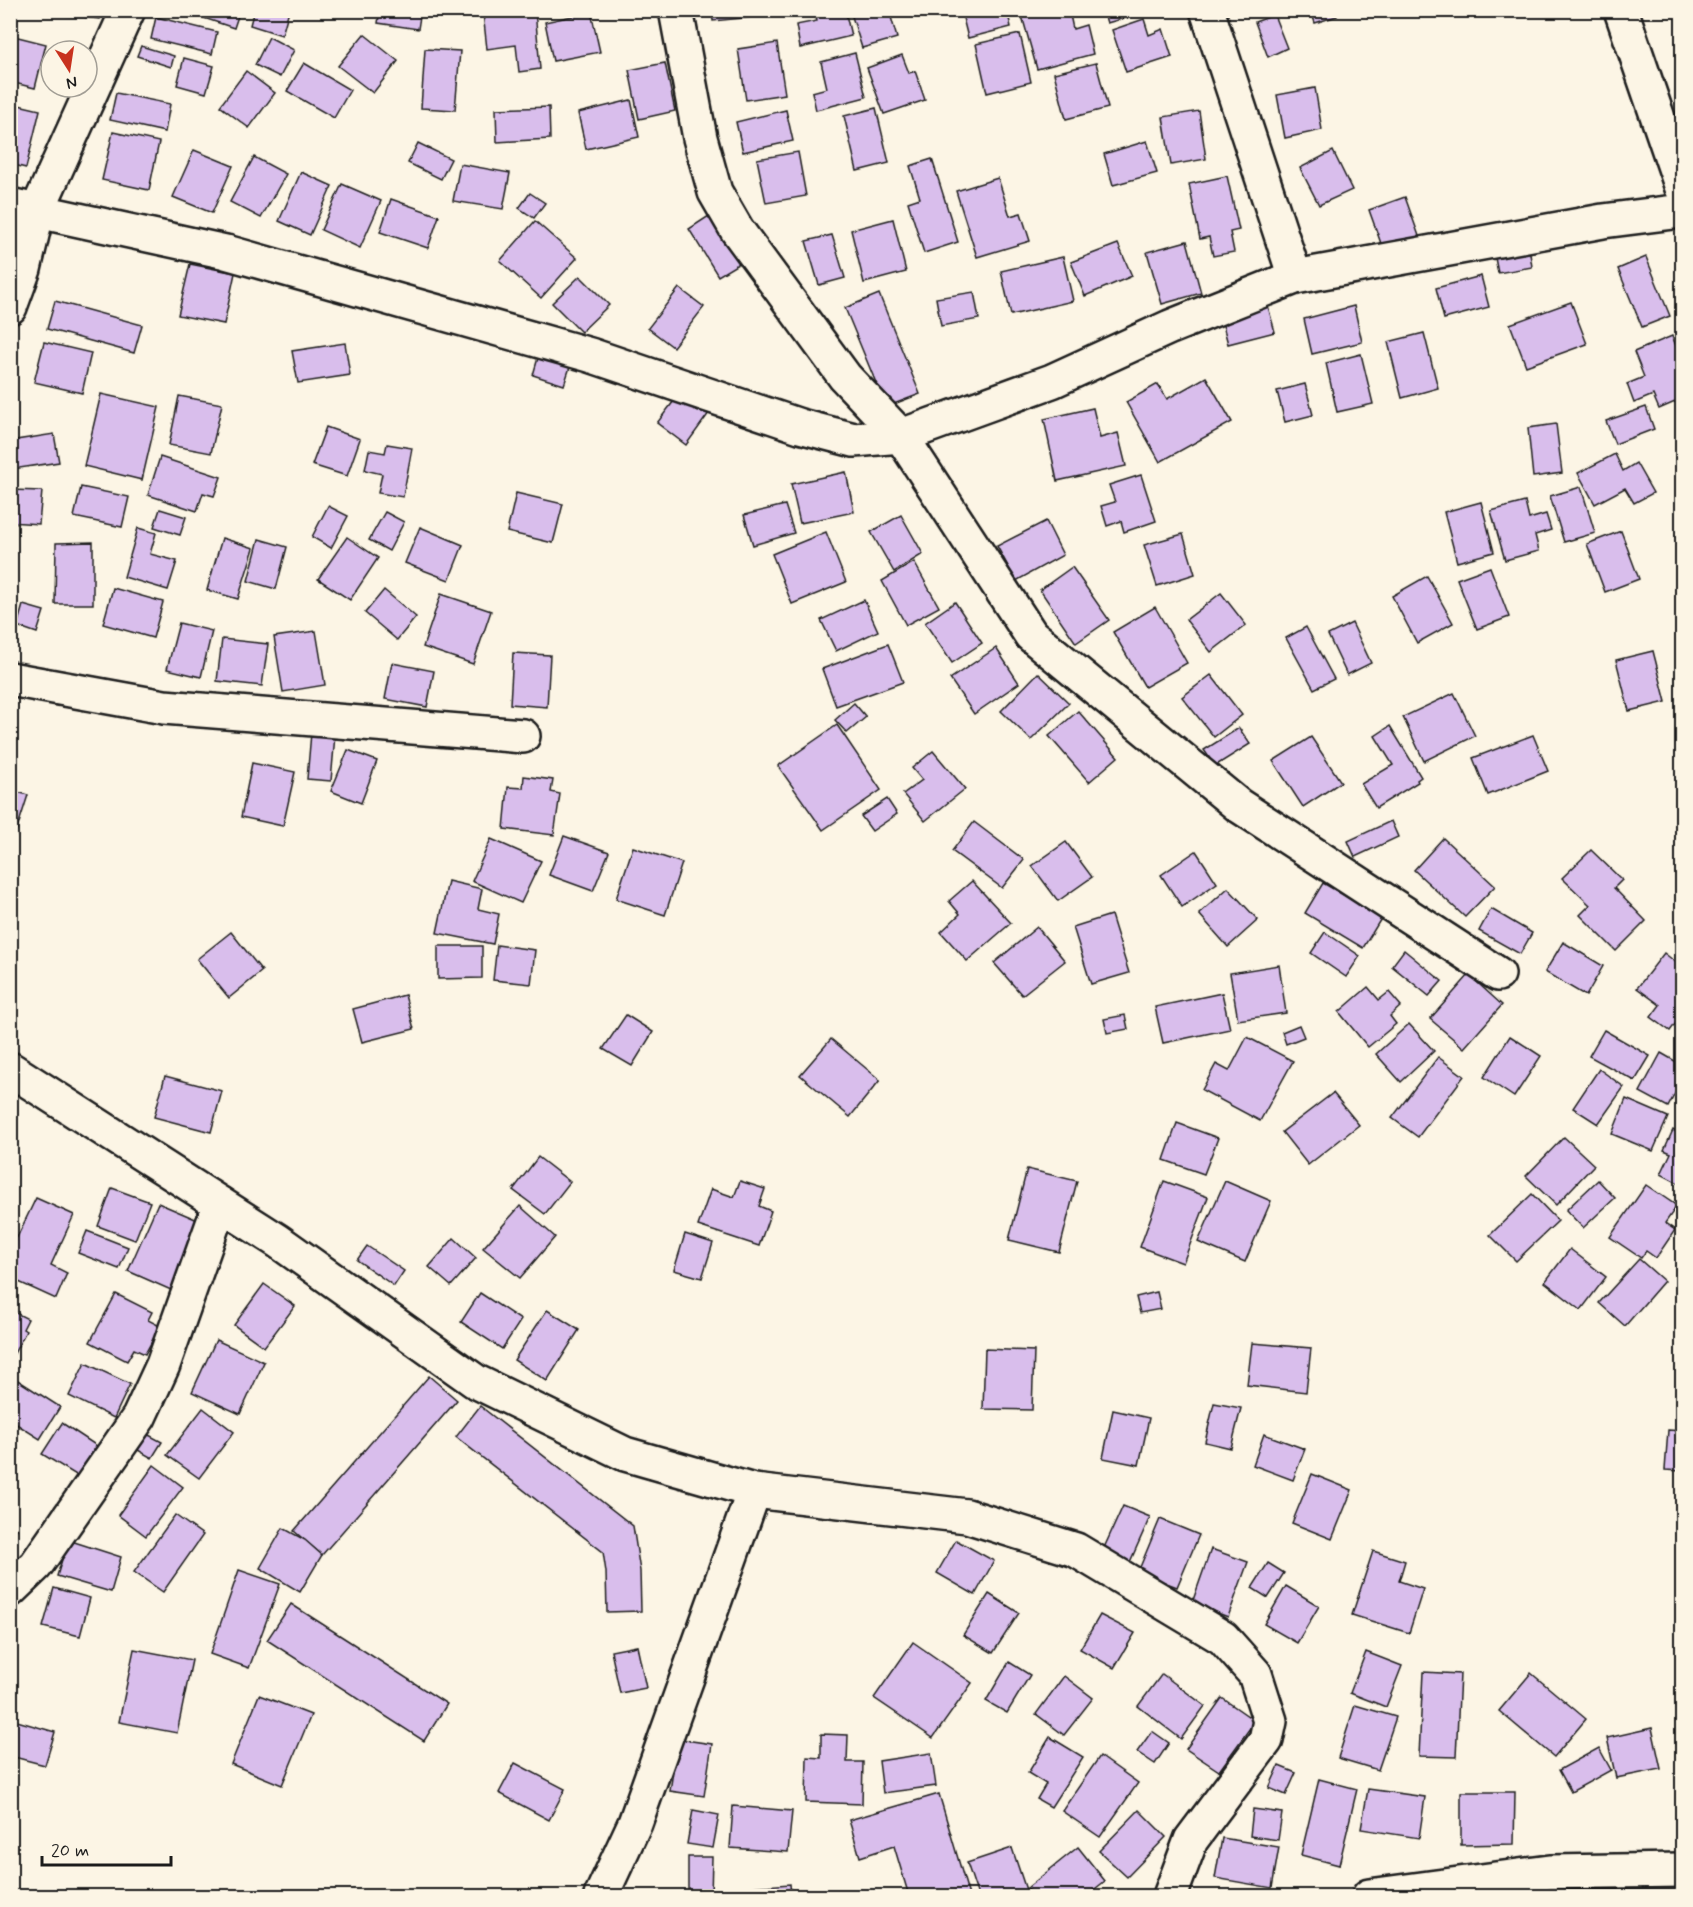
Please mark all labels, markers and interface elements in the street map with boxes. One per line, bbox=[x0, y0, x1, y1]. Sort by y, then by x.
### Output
north arrow bbox=[39, 39, 99, 99]
text: N bbox=[64, 71, 79, 94]
scale bar bbox=[42, 1829, 171, 1867]
text: 20 m bbox=[51, 1839, 89, 1863]

